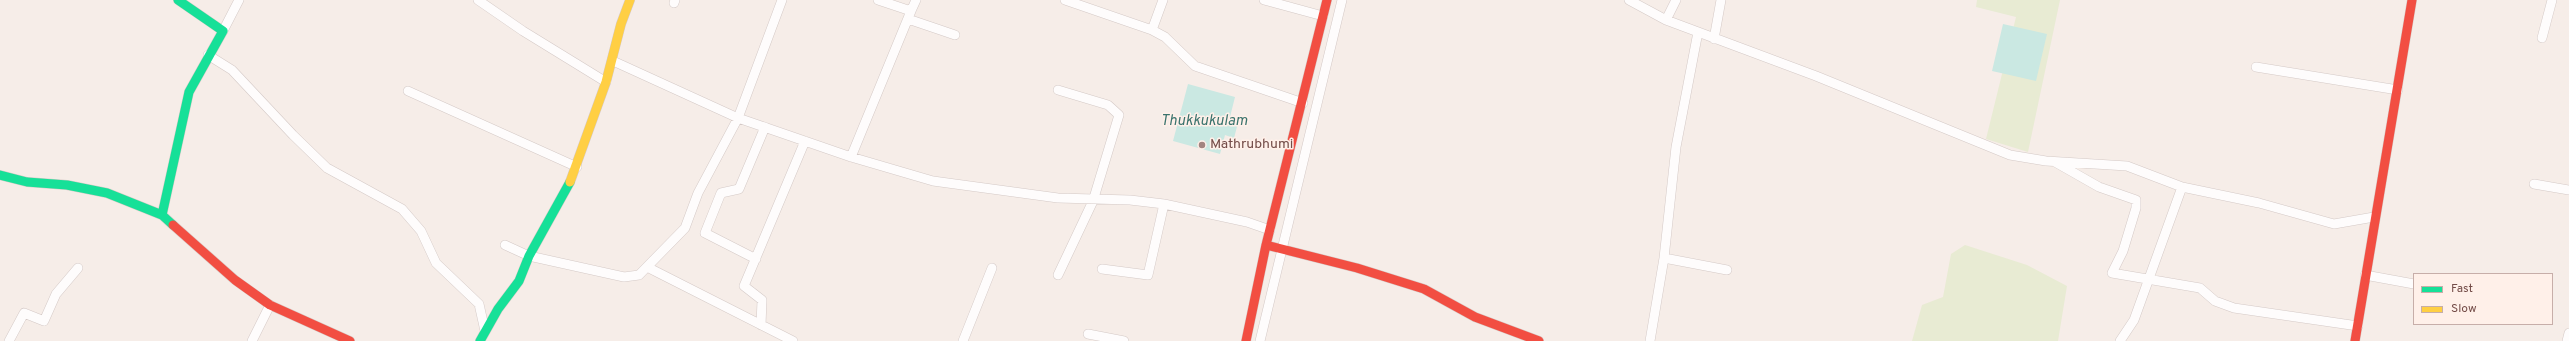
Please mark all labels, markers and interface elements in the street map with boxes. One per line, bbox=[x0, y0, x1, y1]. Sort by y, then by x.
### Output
water label: Thukkukulam bbox=[1160, 113, 1248, 131]
place label: Mathrubhumi bbox=[1210, 137, 1293, 153]
marker: Mathrubhumi bbox=[1197, 140, 1207, 150]
legend bbox=[2413, 273, 2553, 325]
text: Fast bbox=[2451, 281, 2473, 297]
text: Slow bbox=[2451, 301, 2477, 317]

